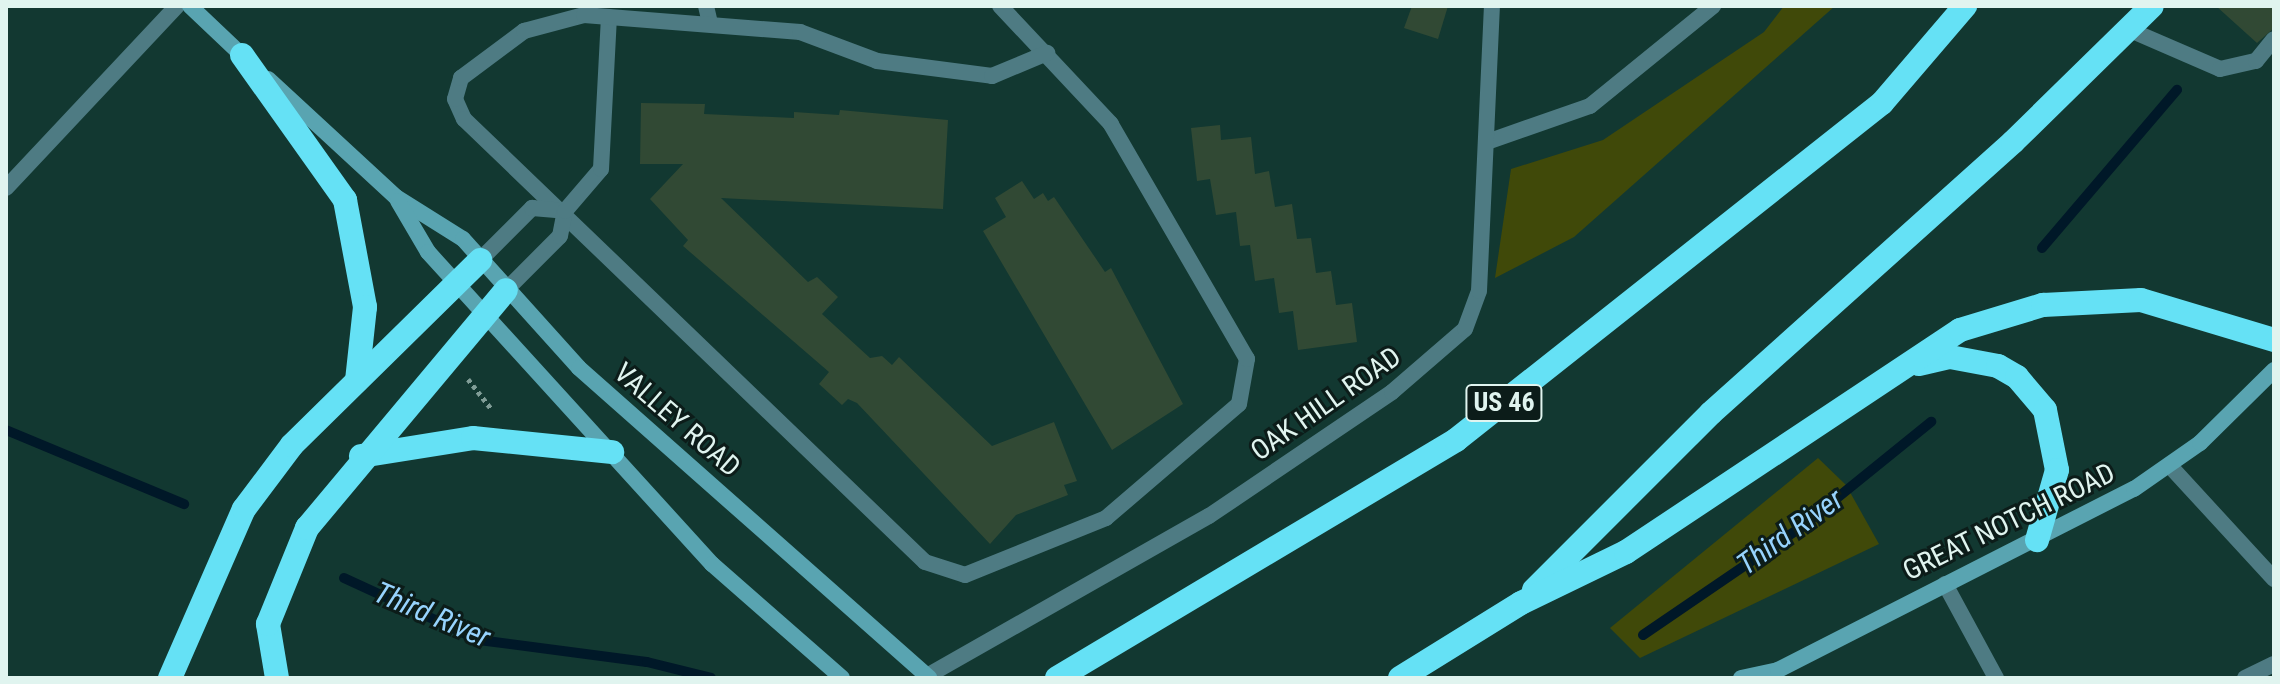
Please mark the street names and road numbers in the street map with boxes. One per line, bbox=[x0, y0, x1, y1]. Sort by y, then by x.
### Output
street label: OAK HILL ROAD bbox=[1245, 340, 1407, 468]
street label: VALLEY ROAD bbox=[607, 356, 747, 484]
road number: US 46 bbox=[1464, 381, 1544, 425]
street label: GREAT NOTCH ROAD bbox=[1897, 456, 2121, 588]

